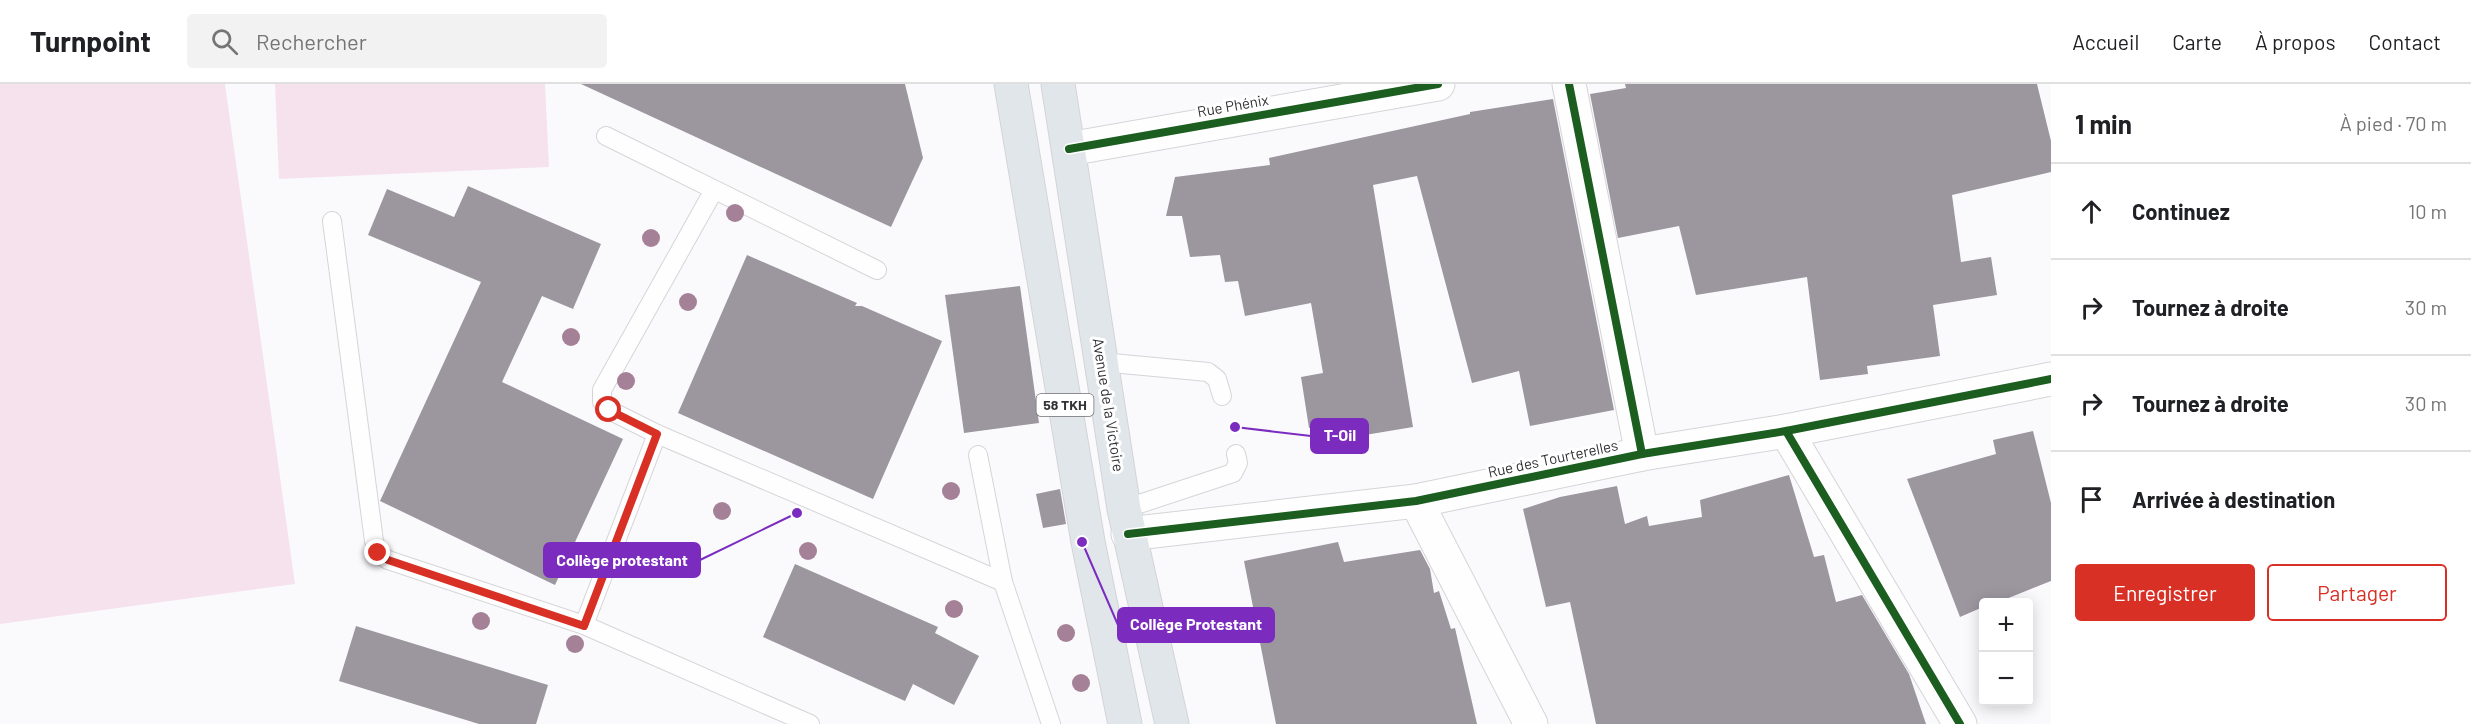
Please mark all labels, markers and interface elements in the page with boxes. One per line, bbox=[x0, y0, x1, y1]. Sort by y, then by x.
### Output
search box bbox=[187, 14, 607, 68]
text: Turnpoint bbox=[30, 24, 151, 58]
icon: search bbox=[208, 25, 241, 58]
text: Rechercher bbox=[256, 28, 367, 54]
text: Accueil bbox=[2072, 29, 2139, 54]
text: Carte bbox=[2172, 29, 2222, 54]
text: À propos bbox=[2255, 29, 2336, 54]
text: Contact bbox=[2369, 29, 2441, 54]
street label: Rue Phénix bbox=[1196, 90, 1270, 120]
text: 1 min bbox=[2075, 108, 2132, 139]
text: À pied · 70 m bbox=[2340, 111, 2447, 135]
icon: ahead bbox=[2075, 195, 2108, 228]
text: Continuez bbox=[2132, 198, 2230, 224]
text: 10 m bbox=[2408, 199, 2447, 223]
icon: right bbox=[2075, 291, 2108, 324]
text: Tournez à droite bbox=[2132, 294, 2289, 320]
text: 30 m bbox=[2405, 295, 2447, 319]
street label: Avenue de la Victoire bbox=[1090, 337, 1128, 473]
icon: right bbox=[2075, 387, 2108, 420]
text: Tournez à droite bbox=[2132, 390, 2289, 416]
text: 30 m bbox=[2405, 391, 2447, 415]
road number: 58 TKH bbox=[1036, 394, 1094, 416]
route start bbox=[595, 396, 621, 422]
callout: T-Oil bbox=[1311, 419, 1368, 453]
text: T-Oil bbox=[1324, 425, 1356, 444]
street label: Rue des Tourterelles bbox=[1486, 435, 1619, 481]
icon: arrive bbox=[2075, 483, 2108, 516]
text: Arrivée à destination bbox=[2132, 486, 2335, 512]
route end bbox=[364, 539, 390, 565]
callout: Collège protestant bbox=[544, 543, 700, 577]
text: Collège protestant bbox=[556, 550, 688, 569]
button: Enregistrer bbox=[2075, 564, 2255, 621]
button: Partager bbox=[2267, 564, 2447, 621]
map controls bbox=[1979, 598, 2033, 706]
button: + bbox=[1979, 598, 2033, 652]
callout: Collège Protestant bbox=[1118, 608, 1274, 642]
text: Collège Protestant bbox=[1130, 614, 1262, 633]
button: − bbox=[1979, 652, 2033, 706]

